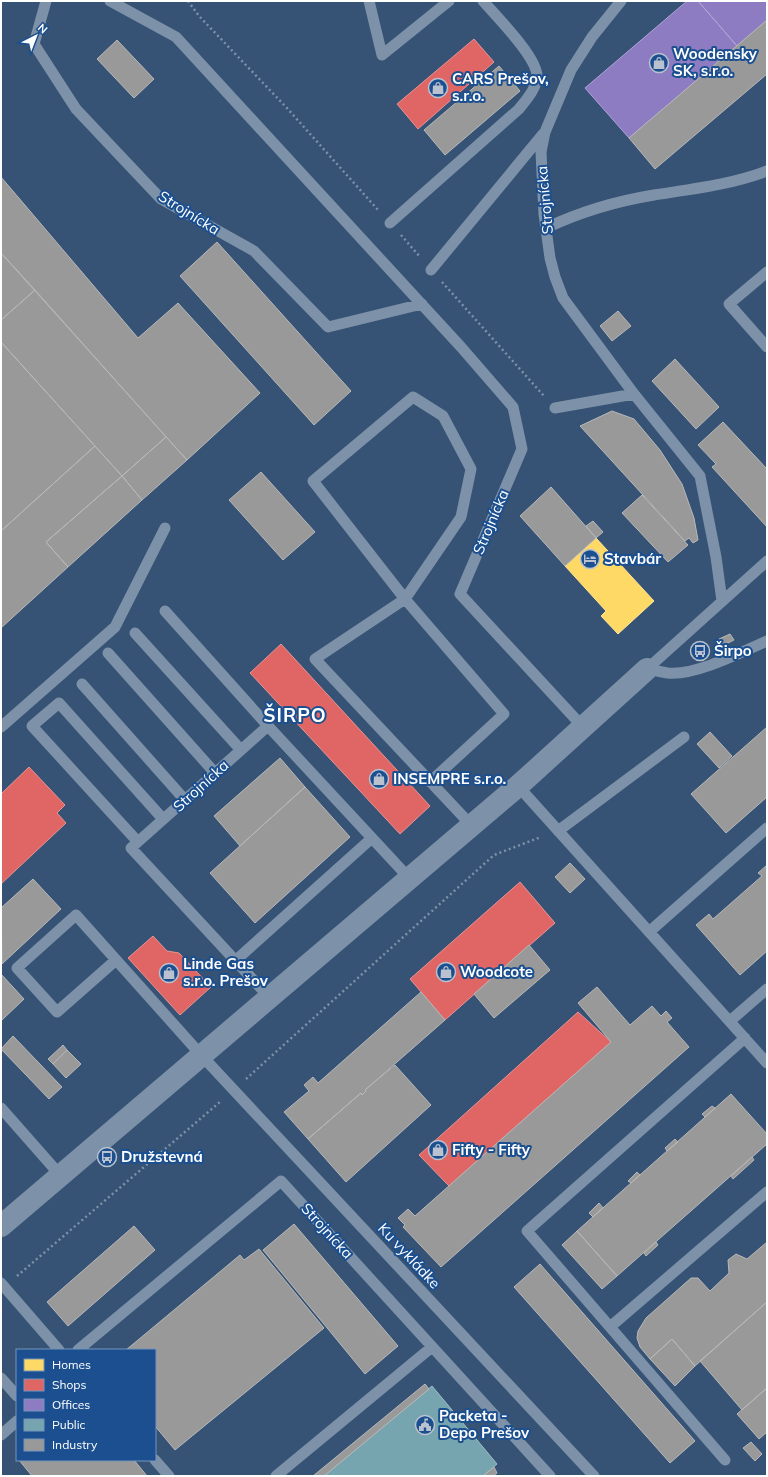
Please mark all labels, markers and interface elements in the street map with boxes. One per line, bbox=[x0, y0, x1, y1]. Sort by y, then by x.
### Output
north arrow bbox=[16, 16, 56, 56]
text: N bbox=[35, 21, 50, 37]
place label: Woodensky SK, s.r.o. bbox=[673, 44, 758, 80]
shop icon: Woodensky SK, s.r.o. bbox=[648, 52, 670, 74]
place label: CARS Prešov, s.r.o. bbox=[452, 69, 549, 105]
shop icon: CARS Prešov, s.r.o. bbox=[427, 77, 449, 99]
street label: Strojnícka bbox=[532, 165, 557, 235]
street label: Strojnícka bbox=[155, 186, 223, 239]
street label: Strojnícka bbox=[468, 487, 513, 557]
hotel icon: Stavbár bbox=[579, 548, 601, 570]
place label: Stavbár bbox=[604, 549, 661, 568]
bus stop icon: Širpo bbox=[689, 640, 711, 662]
place label: Širpo bbox=[714, 641, 752, 660]
district label: ŠIRPO bbox=[263, 703, 327, 727]
street label: Strojnícka bbox=[169, 756, 232, 816]
shop icon: INSEMPRE s.r.o. bbox=[368, 768, 390, 790]
place label: INSEMPRE s.r.o. bbox=[393, 769, 506, 788]
place label: Linde Gas s.r.o. Prešov bbox=[183, 954, 269, 990]
shop icon: Woodcote bbox=[435, 961, 457, 983]
shop icon: Linde Gas s.r.o. Prešov bbox=[158, 962, 180, 984]
place label: Woodcote bbox=[460, 962, 533, 981]
shop icon: Fifty - Fifty bbox=[427, 1139, 449, 1161]
place label: Fifty - Fifty bbox=[452, 1140, 531, 1159]
bus stop icon: Družstevná bbox=[96, 1146, 118, 1168]
place label: Družstevná bbox=[121, 1147, 203, 1166]
street label: Strojnícka bbox=[297, 1199, 357, 1262]
street label: Ku vykládke bbox=[374, 1219, 445, 1293]
legend bbox=[16, 1349, 156, 1461]
text: Homes bbox=[52, 1357, 91, 1372]
text: Shops bbox=[52, 1377, 87, 1392]
text: Offices bbox=[52, 1397, 90, 1412]
place label: Packeta - Depo Prešov bbox=[439, 1406, 530, 1442]
public building icon: Packeta - Depo Prešov bbox=[414, 1414, 436, 1436]
text: Public bbox=[52, 1417, 86, 1432]
text: Industry bbox=[52, 1437, 98, 1452]

